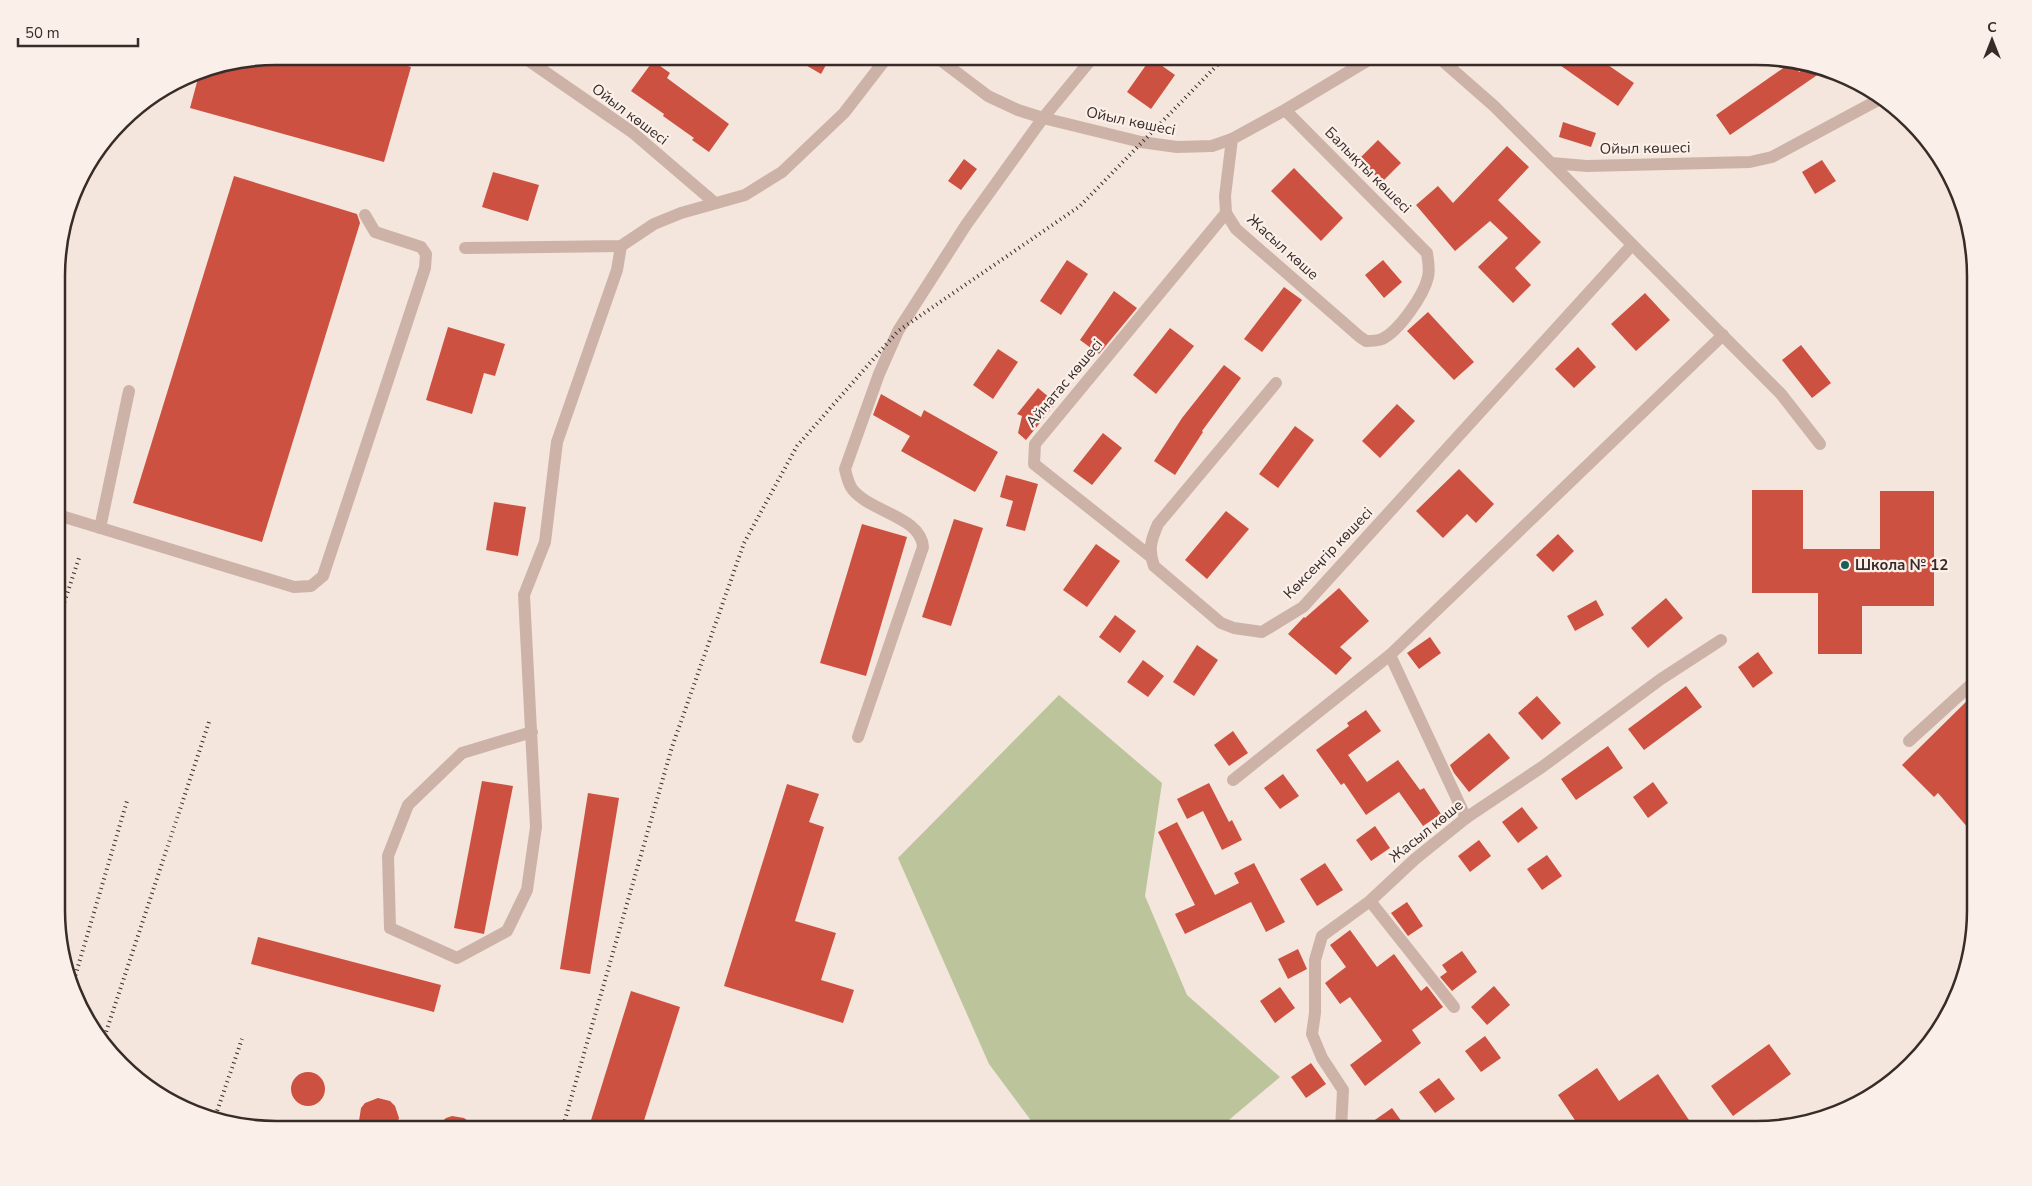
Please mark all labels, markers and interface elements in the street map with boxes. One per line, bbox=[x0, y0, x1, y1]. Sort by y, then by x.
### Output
scale bar bbox=[18, 15, 138, 47]
north arrow bbox=[1967, 15, 2017, 65]
text: С bbox=[1987, 18, 1997, 37]
text: 50 m bbox=[25, 23, 60, 43]
street label: Ойыл көшесі bbox=[588, 79, 672, 149]
street label: Ойыл көшесі bbox=[1084, 102, 1178, 140]
street label: Балықты көшесі bbox=[1320, 122, 1416, 218]
street label: Ойыл көшесі bbox=[1599, 137, 1691, 159]
street label: Жасыл көше bbox=[1243, 210, 1323, 284]
street label: Айнатас көшесі bbox=[1021, 335, 1107, 431]
street label: Көксеңгір көшесі bbox=[1279, 503, 1377, 603]
place label: Школа № 12 bbox=[1855, 555, 1948, 575]
marker: Школа № 12 bbox=[1839, 559, 1851, 571]
street label: Жасыл көше bbox=[1385, 795, 1467, 867]

